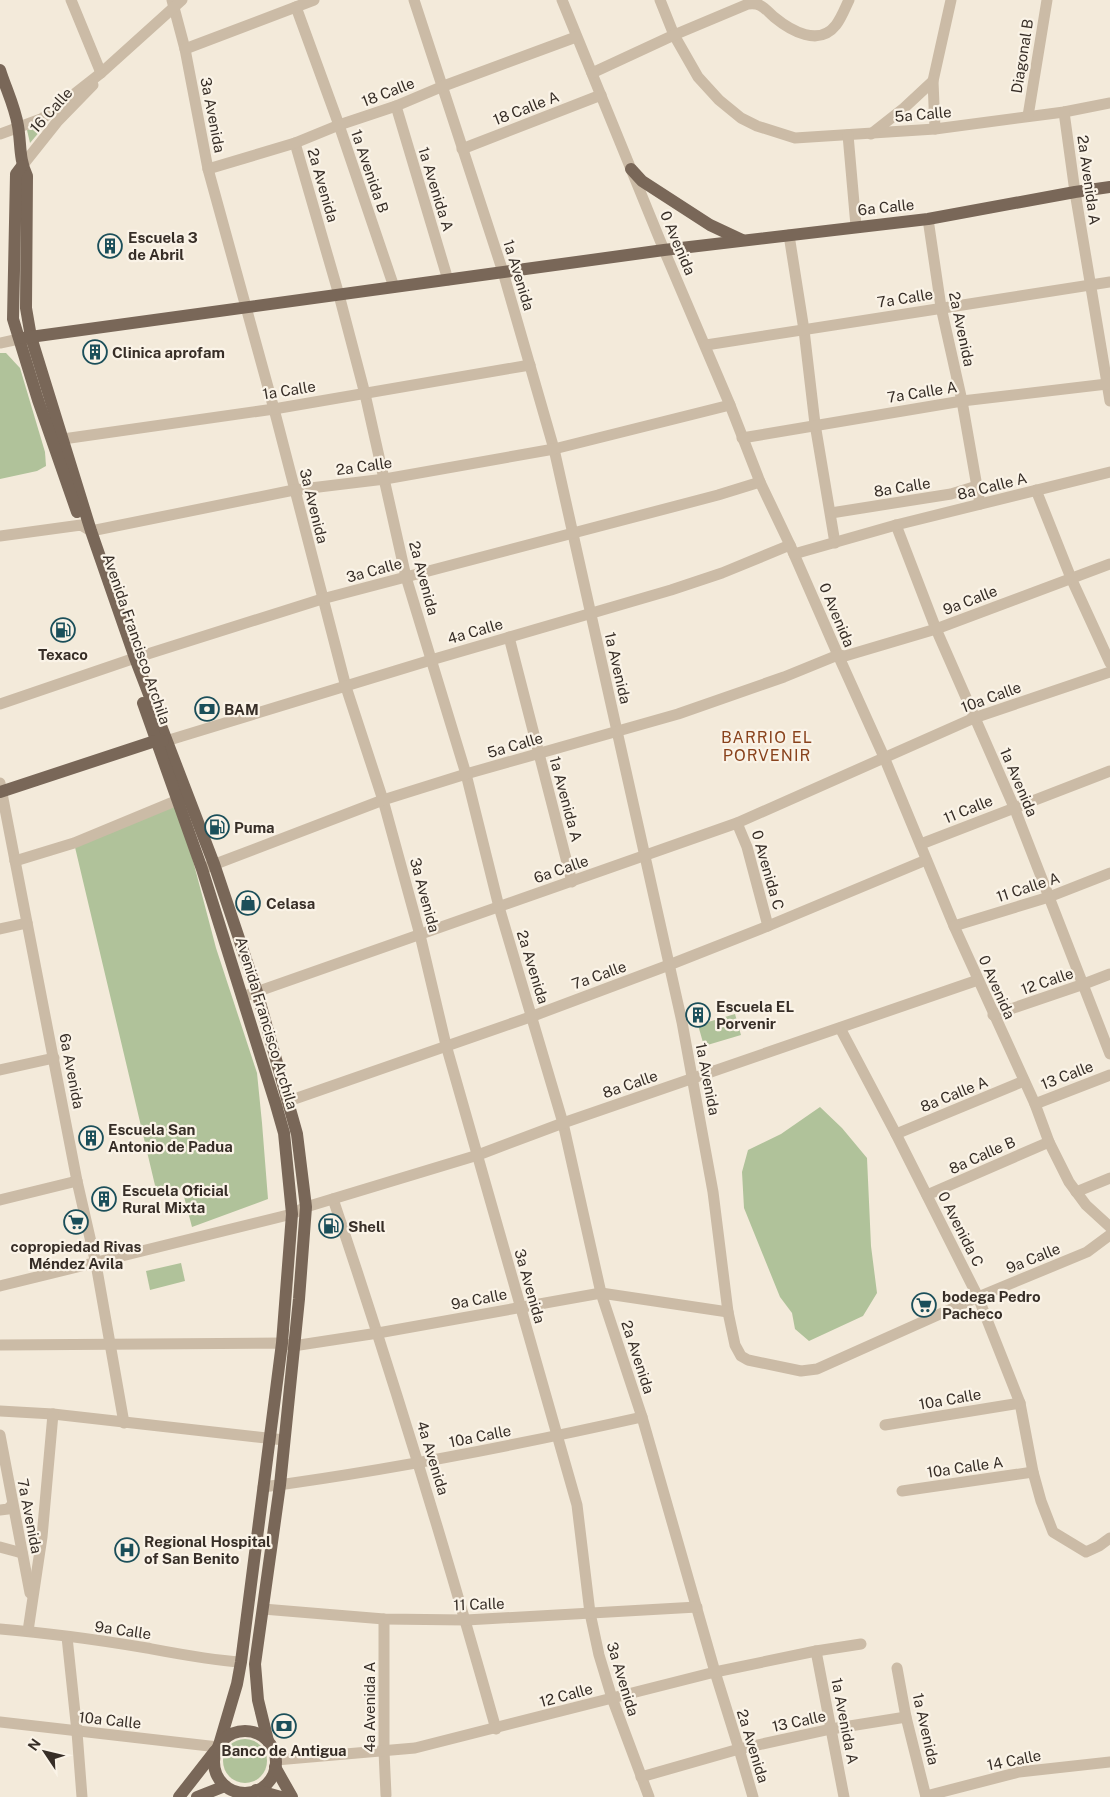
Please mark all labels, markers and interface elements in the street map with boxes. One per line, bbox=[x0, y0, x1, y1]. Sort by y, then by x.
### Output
street label: Diagonal B bbox=[1008, 18, 1036, 94]
street label: 18 Calle bbox=[359, 74, 417, 110]
street label: 3a Avenida bbox=[197, 76, 229, 154]
street label: 16 Calle bbox=[26, 84, 76, 136]
street label: 18 Calle A bbox=[491, 88, 562, 128]
street label: 5a Calle bbox=[894, 103, 952, 125]
street label: 1a Avenida B bbox=[348, 127, 392, 215]
street label: 2a Avenida A bbox=[1074, 134, 1104, 226]
street label: 1a Avenida A bbox=[415, 145, 457, 234]
street label: 2a Avenida bbox=[304, 146, 342, 224]
street label: 6a Calle bbox=[857, 196, 915, 218]
street label: 0 Avenida bbox=[657, 208, 699, 278]
place label: Escuela 3 de Abril bbox=[128, 229, 198, 263]
building icon: Escuela 3 de Abril bbox=[97, 233, 123, 259]
street label: 1a Avenida bbox=[500, 237, 538, 313]
street label: 7a Calle bbox=[876, 285, 934, 311]
street label: 2a Avenida bbox=[946, 290, 978, 368]
building icon: Clinica aprofam bbox=[82, 339, 108, 365]
place label: Clinica aprofam bbox=[112, 344, 225, 361]
street label: 1a Calle bbox=[261, 377, 317, 403]
street label: 7a Calle A bbox=[886, 378, 959, 406]
street label: 2a Calle bbox=[335, 454, 393, 478]
street label: 3a Avenida bbox=[296, 467, 332, 545]
street label: 8a Calle A bbox=[955, 469, 1029, 503]
street label: 8a Calle bbox=[872, 474, 932, 500]
street label: 2a Avenida bbox=[406, 539, 442, 617]
street label: Avenida Francisco Archila bbox=[100, 551, 174, 727]
street label: 3a Calle bbox=[344, 554, 404, 586]
street label: 0 Avenida bbox=[816, 580, 858, 650]
street label: 9a Calle bbox=[940, 582, 1000, 618]
street label: 4a Calle bbox=[445, 615, 505, 647]
fuel station icon: Texaco bbox=[50, 617, 76, 643]
street label: 1a Avenida bbox=[601, 630, 635, 706]
place label: Texaco bbox=[38, 646, 88, 663]
street label: 10a Calle bbox=[959, 678, 1023, 716]
bank icon: BAM bbox=[194, 696, 220, 722]
place label: BAM bbox=[224, 701, 259, 718]
district label: BARRIO EL PORVENIR bbox=[721, 728, 813, 765]
street label: 5a Calle bbox=[485, 729, 545, 761]
street label: 1a Avenida bbox=[997, 745, 1041, 819]
street label: 1a Avenida A bbox=[546, 754, 586, 844]
street label: 11 Calle bbox=[941, 791, 995, 827]
fuel station icon: Puma bbox=[204, 814, 230, 840]
place label: Puma bbox=[234, 819, 275, 836]
street label: 0 Avenida C bbox=[749, 828, 787, 912]
street label: 6a Calle bbox=[531, 852, 591, 886]
street label: 3a Avenida bbox=[407, 856, 443, 934]
street label: 11 Calle A bbox=[994, 869, 1062, 905]
shop icon: Celasa bbox=[235, 890, 261, 916]
place label: Celasa bbox=[266, 895, 315, 912]
street label: 2a Avenida bbox=[514, 928, 552, 1006]
street label: Avenida Francisco Archila bbox=[233, 935, 301, 1111]
street label: 0 Avenida bbox=[975, 952, 1019, 1022]
street label: 7a Calle bbox=[570, 957, 628, 993]
street label: 12 Calle bbox=[1019, 964, 1075, 998]
place label: Escuela EL Porvenir bbox=[716, 998, 794, 1032]
building icon: Escuela EL Porvenir bbox=[685, 1002, 711, 1028]
street label: 6a Avenida bbox=[56, 1032, 88, 1110]
street label: 1a Avenida bbox=[693, 1041, 723, 1117]
street label: 13 Calle bbox=[1038, 1057, 1096, 1093]
street label: 8a Calle bbox=[600, 1067, 660, 1101]
street label: 8a Calle A bbox=[918, 1073, 991, 1115]
place label: Escuela San Antonio de Padua bbox=[108, 1121, 233, 1155]
building icon: Escuela San Antonio de Padua bbox=[78, 1125, 104, 1151]
street label: 8a Calle B bbox=[946, 1133, 1018, 1177]
place label: Escuela Oficial Rural Mixta bbox=[122, 1182, 229, 1216]
building icon: Escuela Oficial Rural Mixta bbox=[91, 1186, 117, 1212]
street label: 0 Avenida C bbox=[935, 1189, 987, 1269]
supermarket icon: copropiedad Rivas Méndez Avila bbox=[63, 1209, 89, 1235]
fuel station icon: Shell bbox=[318, 1213, 344, 1239]
place label: Shell bbox=[348, 1218, 386, 1235]
place label: copropiedad Rivas Méndez Avila bbox=[11, 1238, 142, 1272]
street label: 9a Calle bbox=[1003, 1239, 1063, 1277]
street label: 3a Avenida bbox=[511, 1247, 549, 1325]
street label: 9a Calle bbox=[449, 1285, 509, 1313]
place label: bodega Pedro Pacheco bbox=[942, 1288, 1041, 1322]
supermarket icon: bodega Pedro Pacheco bbox=[911, 1292, 937, 1318]
street label: 2a Avenida bbox=[618, 1318, 658, 1396]
street label: 10a Calle bbox=[918, 1385, 982, 1413]
street label: 4a Avenida bbox=[414, 1419, 452, 1497]
street label: 10a Calle bbox=[448, 1422, 512, 1450]
street label: 10a Calle A bbox=[926, 1453, 1005, 1481]
street label: 7a Avenida bbox=[14, 1477, 46, 1555]
place label: Regional Hospital of San Benito bbox=[144, 1533, 271, 1567]
hospital icon: Regional Hospital of San Benito bbox=[114, 1537, 140, 1563]
street label: 11 Calle bbox=[453, 1595, 505, 1613]
street label: 9a Calle bbox=[94, 1618, 152, 1642]
street label: 3a Avenida bbox=[604, 1640, 642, 1718]
street label: 4a Avenida A bbox=[361, 1661, 378, 1752]
street label: 1a Avenida A bbox=[828, 1676, 862, 1766]
street label: 12 Calle bbox=[538, 1680, 594, 1710]
street label: 1a Avenida bbox=[909, 1691, 943, 1767]
street label: 2a Avenida bbox=[734, 1707, 772, 1785]
street label: 13 Calle bbox=[770, 1707, 828, 1735]
street label: 10a Calle bbox=[78, 1708, 142, 1732]
bank icon: Banco de Antigua bbox=[271, 1713, 297, 1739]
north arrow bbox=[20, 1727, 70, 1777]
text: N bbox=[25, 1735, 44, 1754]
place label: Banco de Antigua bbox=[221, 1742, 347, 1759]
street label: 14 Calle bbox=[986, 1746, 1042, 1774]

